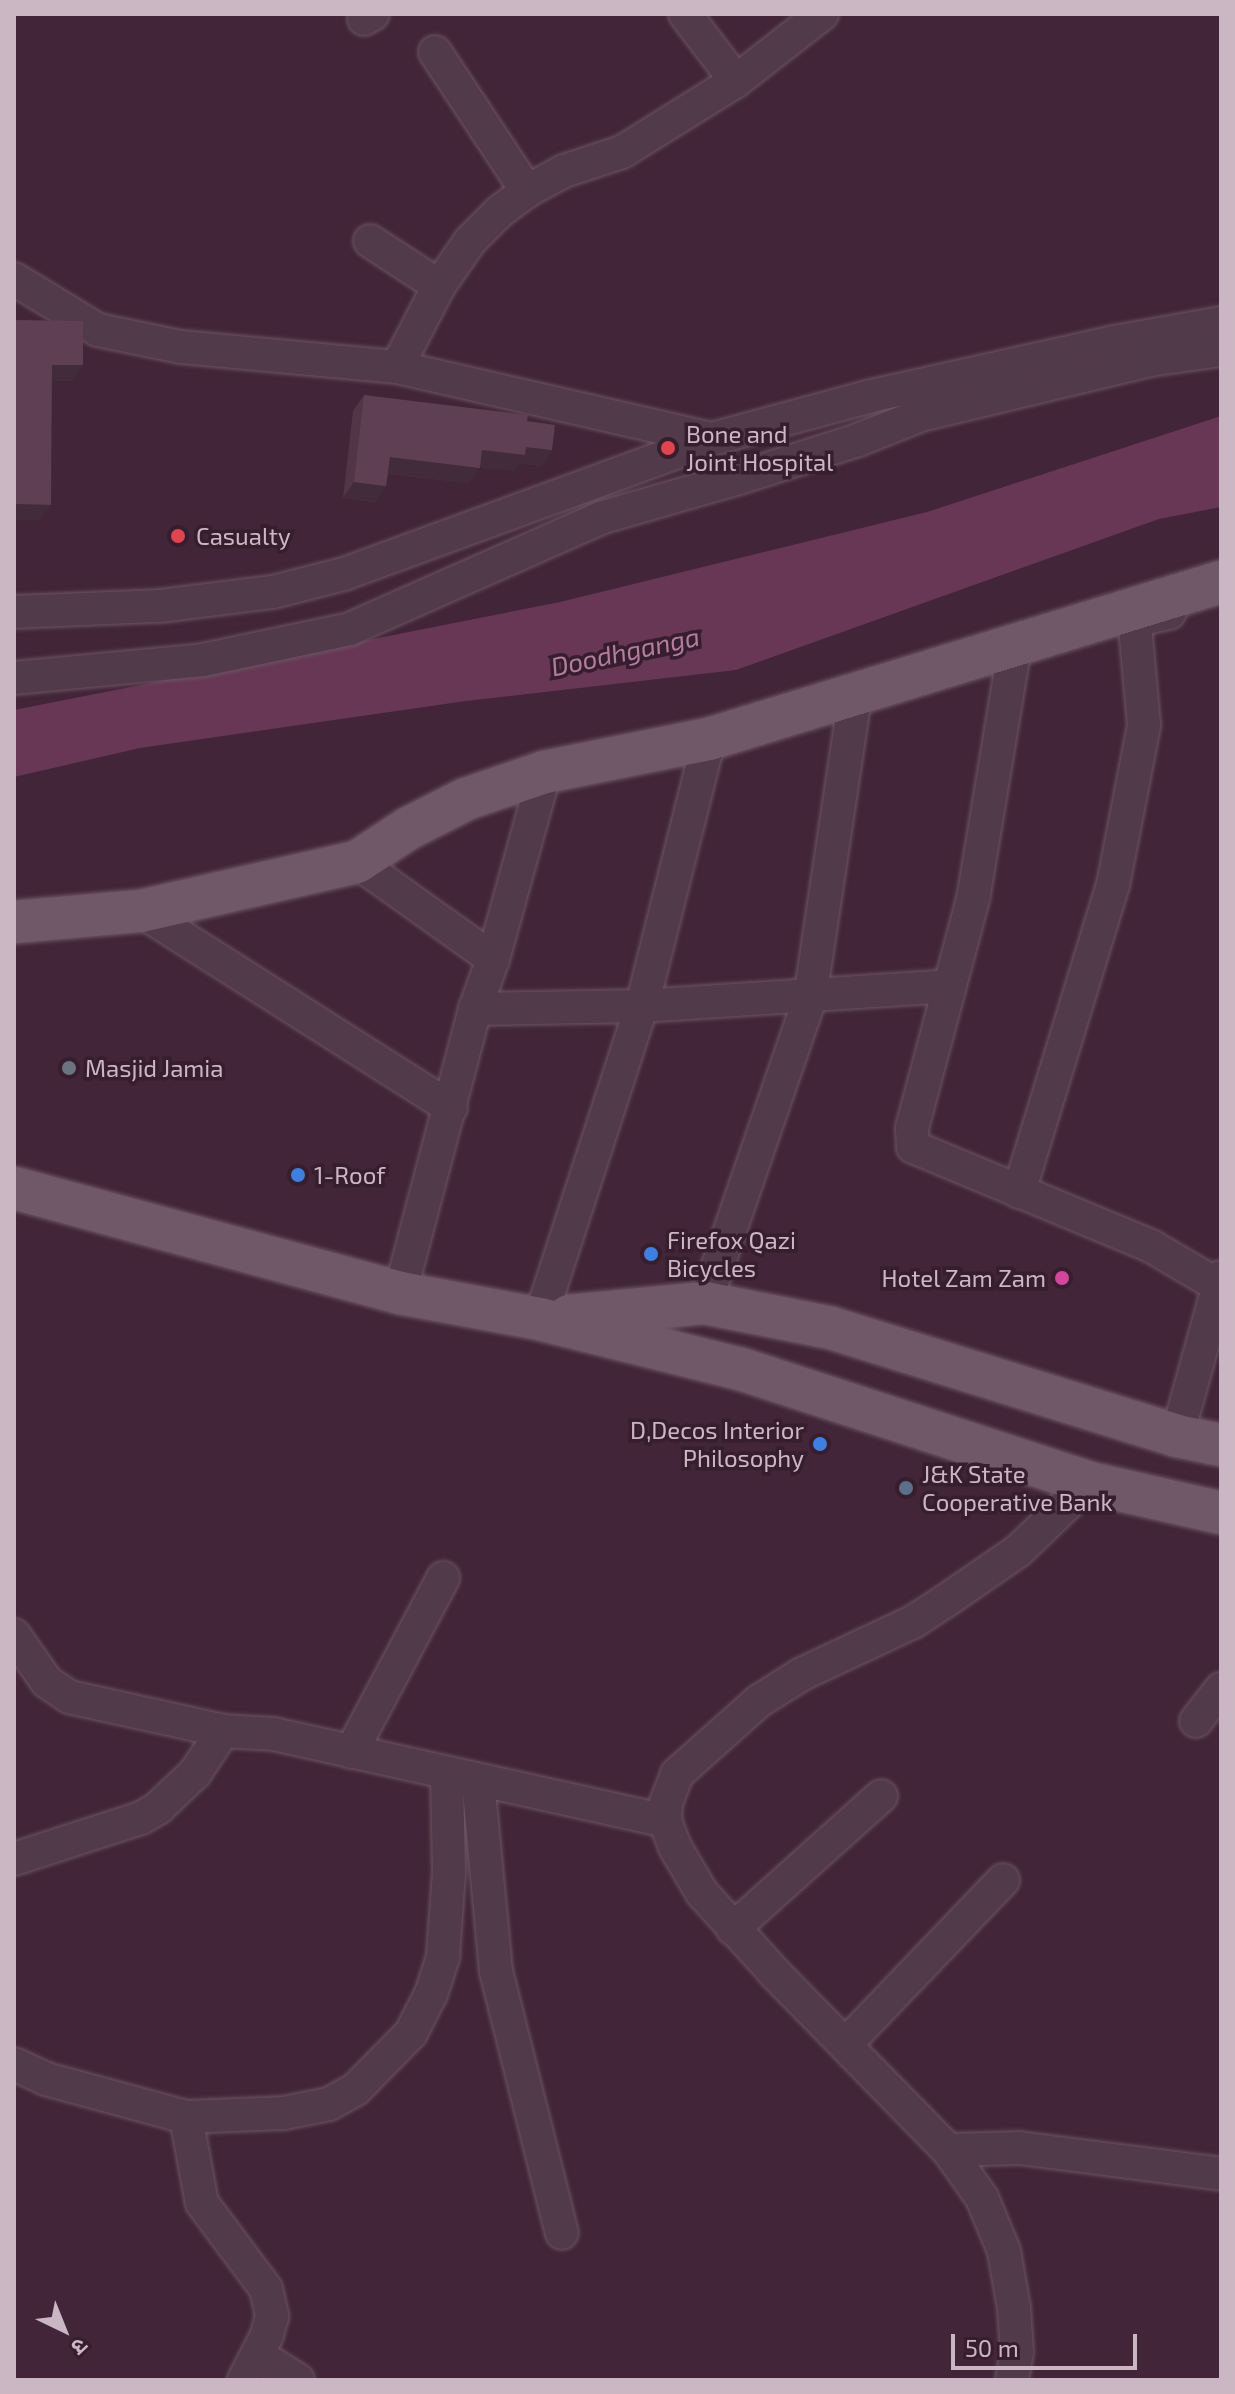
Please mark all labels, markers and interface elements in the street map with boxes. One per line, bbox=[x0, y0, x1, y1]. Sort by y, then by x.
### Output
place label: Bone and Joint Hospital bbox=[686, 420, 833, 476]
marker: Bone and Joint Hospital bbox=[657, 437, 679, 459]
place label: Casualty bbox=[196, 522, 291, 550]
marker: Casualty bbox=[167, 525, 189, 547]
water label: Doodhganga bbox=[548, 620, 702, 682]
place label: Masjid Jamia bbox=[85, 1054, 224, 1082]
marker: Masjid Jamia bbox=[60, 1059, 78, 1077]
place label: 1-Roof bbox=[314, 1161, 385, 1189]
marker: 1-Roof bbox=[289, 1166, 307, 1184]
place label: Firefox Qazi Bicycles bbox=[667, 1226, 796, 1282]
marker: Firefox Qazi Bicycles bbox=[642, 1245, 660, 1263]
place label: Hotel Zam Zam bbox=[881, 1264, 1046, 1292]
marker: Hotel Zam Zam bbox=[1053, 1269, 1071, 1287]
place label: D,Decos Interior Philosophy bbox=[630, 1416, 804, 1472]
marker: D,Decos Interior Philosophy bbox=[811, 1435, 829, 1453]
place label: J&K State Cooperative Bank bbox=[922, 1460, 1113, 1516]
marker: J&K State Cooperative Bank bbox=[897, 1479, 915, 1497]
north arrow bbox=[24, 2290, 104, 2370]
scale bar bbox=[955, 2318, 1141, 2368]
text: 50 m bbox=[965, 2333, 1019, 2362]
text: उ bbox=[67, 2334, 94, 2361]

